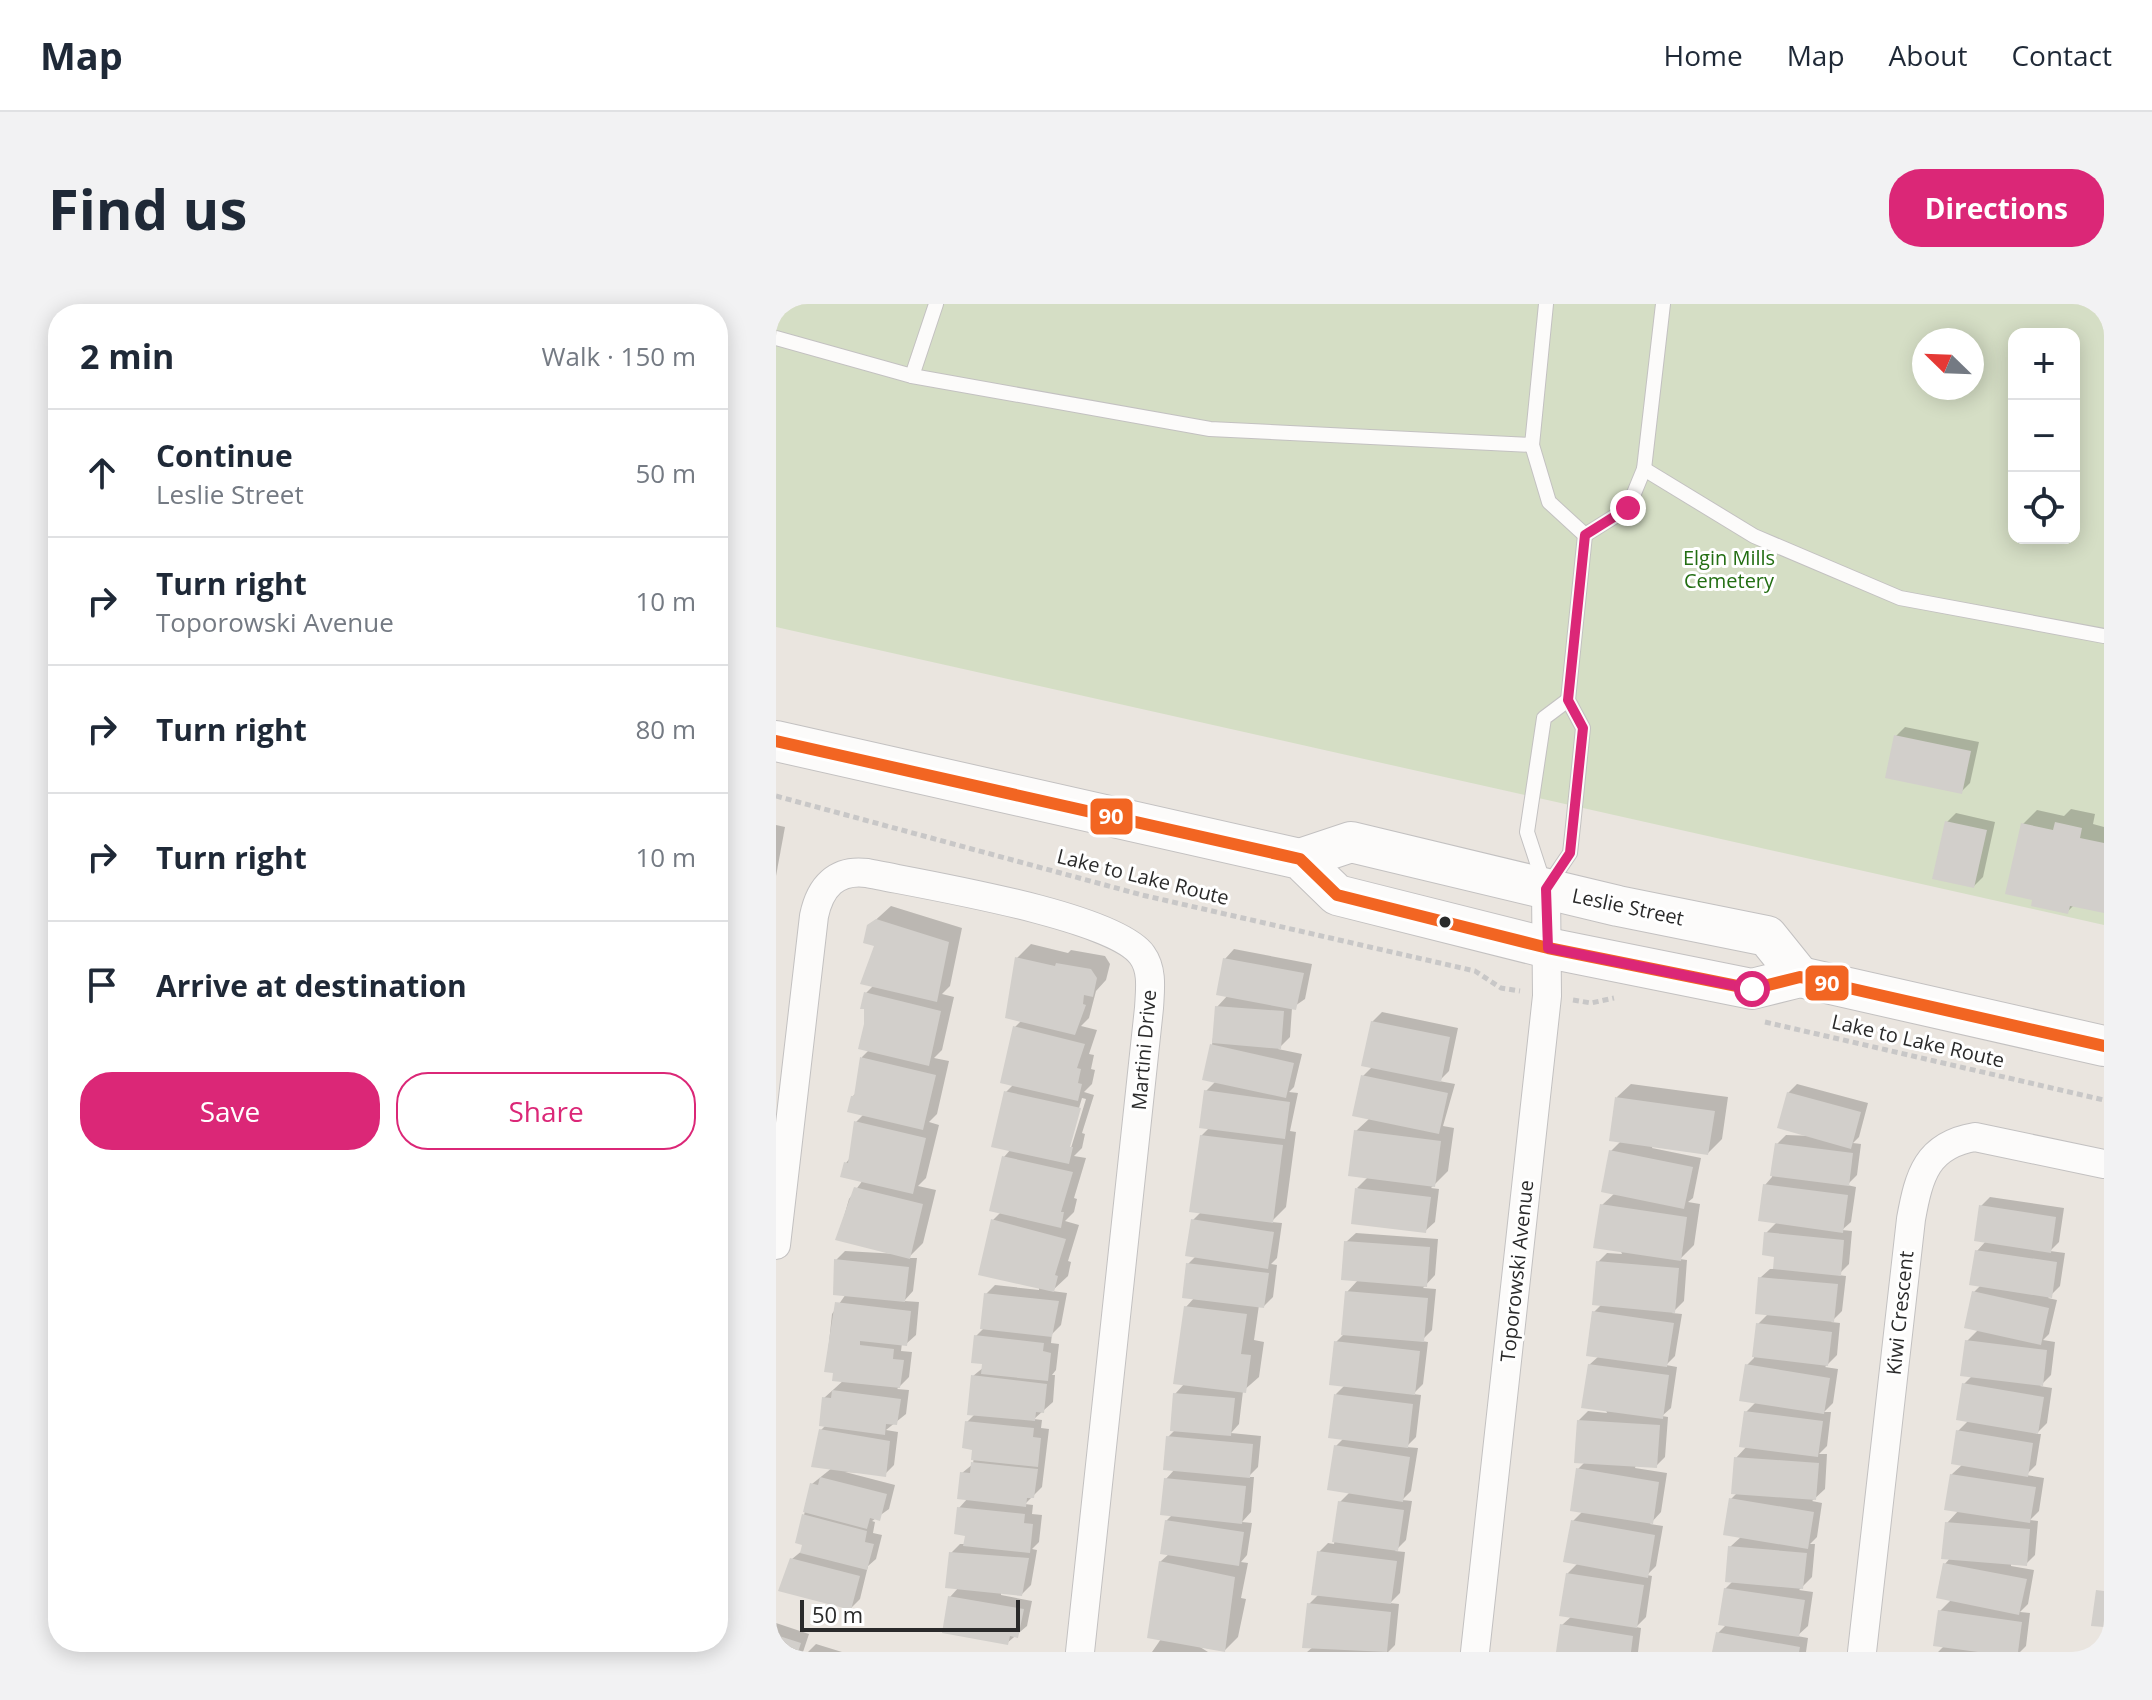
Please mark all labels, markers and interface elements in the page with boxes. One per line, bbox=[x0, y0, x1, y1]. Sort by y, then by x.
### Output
text: Map bbox=[40, 29, 123, 81]
text: Home bbox=[1664, 36, 1743, 74]
text: Map bbox=[1787, 36, 1845, 74]
text: About bbox=[1889, 36, 1967, 74]
text: Contact bbox=[2011, 36, 2112, 74]
button: Directions bbox=[1889, 169, 2104, 247]
text: Find us bbox=[48, 170, 247, 246]
north arrow bbox=[1912, 328, 1984, 400]
map controls bbox=[2008, 328, 2080, 544]
button: + bbox=[2008, 328, 2080, 400]
text: 2 min bbox=[80, 333, 174, 379]
text: Walk · 150 m bbox=[542, 338, 696, 374]
button: − bbox=[2008, 400, 2080, 472]
text: Continue bbox=[156, 435, 293, 476]
icon: ahead bbox=[80, 451, 124, 495]
text: 50 m bbox=[635, 455, 696, 491]
button: locate bbox=[2008, 472, 2080, 544]
text: Leslie Street bbox=[156, 476, 304, 512]
route end bbox=[1610, 490, 1646, 526]
park label: Elgin Mills Cemetery bbox=[1683, 544, 1775, 594]
text: Turn right bbox=[156, 563, 307, 604]
icon: right bbox=[80, 579, 124, 623]
text: 10 m bbox=[635, 583, 696, 619]
text: Toporowski Avenue bbox=[156, 604, 394, 640]
icon: right bbox=[80, 707, 124, 751]
text: Turn right bbox=[156, 709, 307, 750]
text: 80 m bbox=[635, 711, 696, 747]
line badge: 90 bbox=[1089, 797, 1134, 836]
text: 90 bbox=[1098, 800, 1124, 830]
icon: right bbox=[80, 835, 124, 879]
text: Turn right bbox=[156, 837, 307, 878]
text: 10 m bbox=[635, 839, 696, 875]
street label: Lake to Lake Route bbox=[1054, 842, 1232, 911]
street label: Leslie Street bbox=[1570, 881, 1686, 932]
unlabelled marker bbox=[1437, 914, 1453, 930]
icon: arrive bbox=[80, 963, 124, 1007]
line badge: 90 bbox=[1804, 964, 1850, 1002]
text: Arrive at destination bbox=[156, 965, 467, 1006]
text: 90 bbox=[1814, 967, 1840, 997]
route start bbox=[1734, 971, 1770, 1007]
street label: Martini Drive bbox=[1125, 989, 1162, 1111]
street label: Lake to Lake Route bbox=[1829, 1008, 2007, 1073]
button: Save bbox=[80, 1072, 380, 1150]
button: Share bbox=[396, 1072, 696, 1150]
street label: Toporowski Avenue bbox=[1494, 1179, 1539, 1363]
street label: Kiwi Crescent bbox=[1880, 1249, 1919, 1376]
scale bar bbox=[800, 1596, 1020, 1632]
text: 50 m bbox=[812, 1599, 863, 1629]

